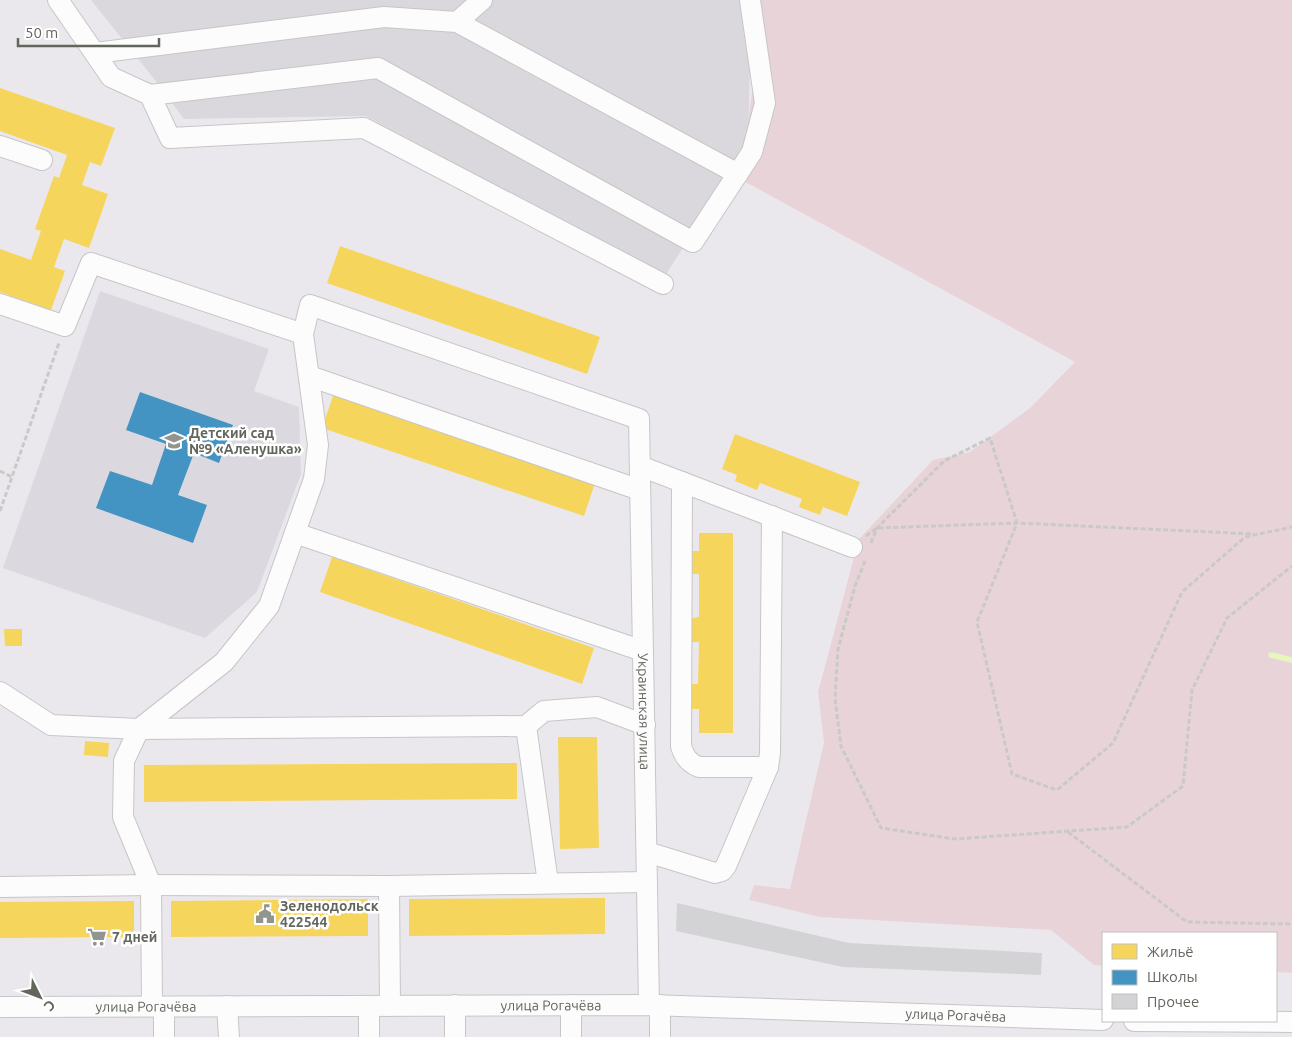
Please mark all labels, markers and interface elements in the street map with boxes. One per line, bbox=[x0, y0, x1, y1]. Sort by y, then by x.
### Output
scale bar bbox=[18, 15, 159, 47]
text: 50 m bbox=[25, 24, 58, 41]
place label: Детский сад №9 «Аленушка» bbox=[189, 425, 302, 457]
school or university icon: Детский сад №9 «Аленушка» bbox=[163, 430, 185, 452]
street label: Украинская улица bbox=[635, 653, 653, 770]
place label: Зеленодольск 422544 bbox=[280, 898, 379, 930]
public building icon: Зеленодольск 422544 bbox=[254, 903, 276, 925]
supermarket icon: 7 дней bbox=[86, 926, 108, 948]
place label: 7 дней bbox=[112, 929, 157, 945]
legend bbox=[1102, 932, 1277, 1022]
text: Жильё bbox=[1147, 943, 1194, 960]
text: Школы bbox=[1147, 968, 1198, 985]
north arrow bbox=[15, 972, 65, 1022]
text: Прочее bbox=[1147, 993, 1199, 1010]
text: С bbox=[41, 997, 59, 1014]
street label: улица Рогачёва bbox=[501, 997, 601, 1013]
street label: улица Рогачёва bbox=[96, 998, 196, 1015]
street label: улица Рогачёва bbox=[905, 1005, 1007, 1025]

